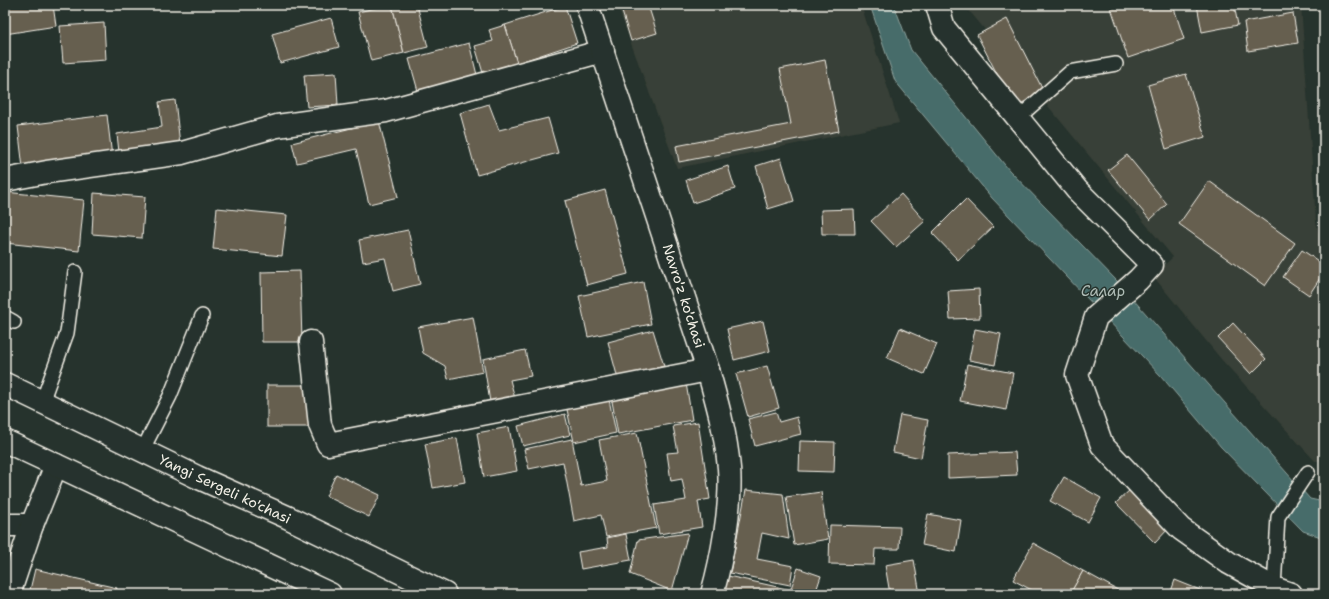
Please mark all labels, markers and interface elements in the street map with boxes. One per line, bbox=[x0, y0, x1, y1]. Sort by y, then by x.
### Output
street label: Navro'z ko'chasi bbox=[659, 242, 709, 350]
water label: Салар bbox=[1081, 281, 1125, 301]
street label: Yangi Sergeli ko'chasi bbox=[156, 450, 294, 528]

